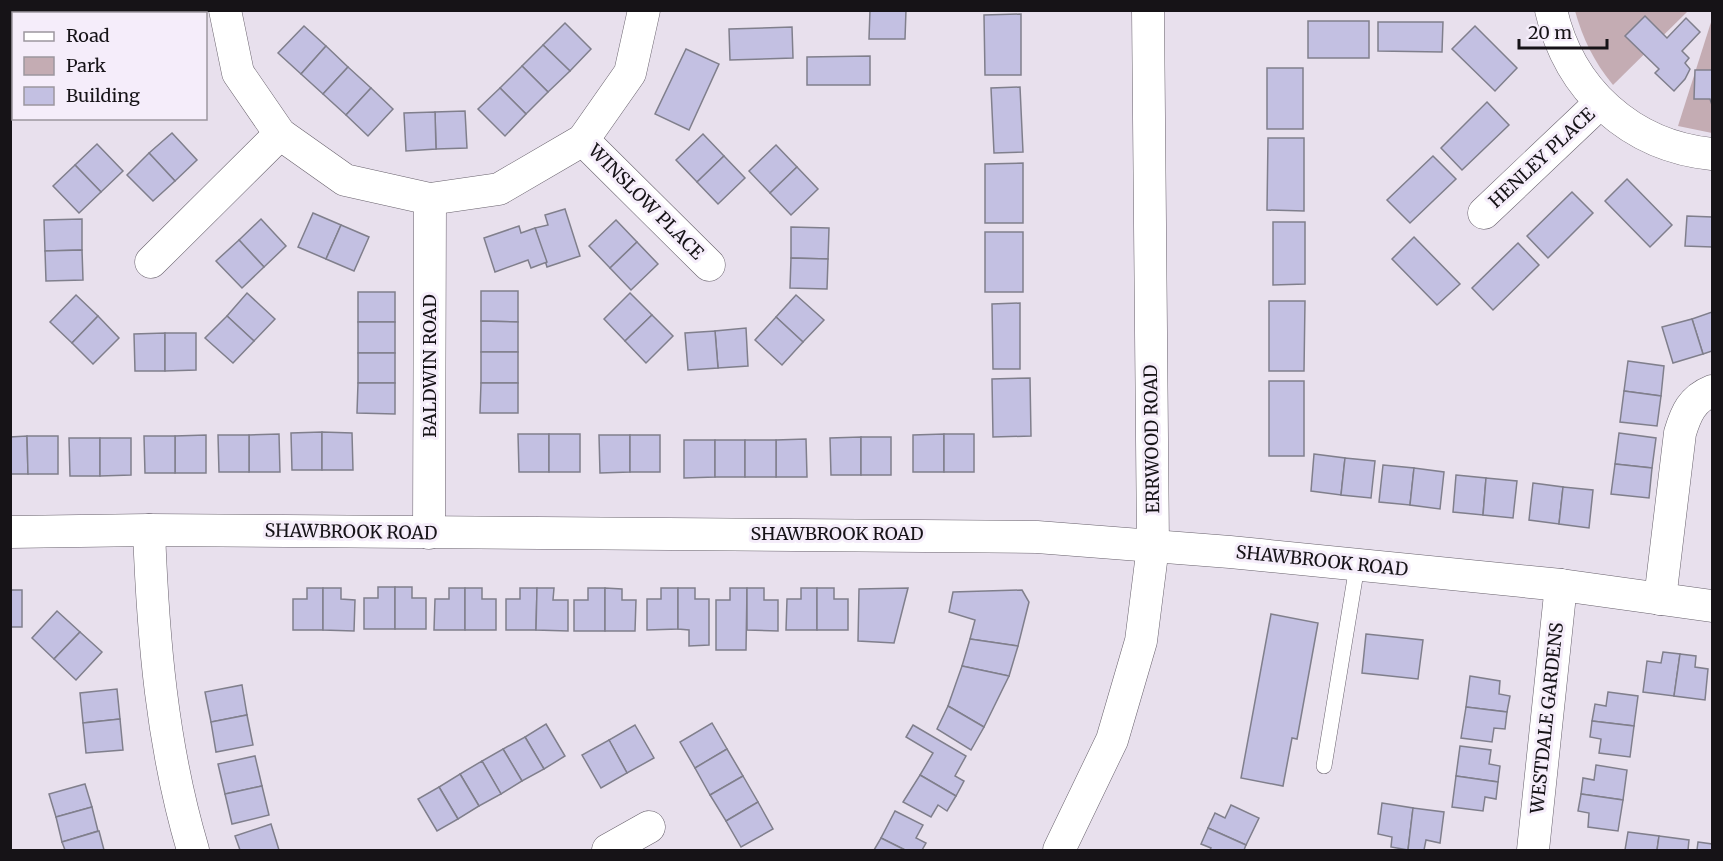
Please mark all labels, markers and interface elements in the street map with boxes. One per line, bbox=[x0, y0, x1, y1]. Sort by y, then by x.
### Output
legend bbox=[12, 12, 207, 120]
scale bar bbox=[1519, 12, 1608, 50]
text: 20 m bbox=[1528, 21, 1572, 44]
text: Road bbox=[66, 24, 110, 47]
text: Park bbox=[66, 54, 107, 77]
text: Building bbox=[66, 84, 140, 107]
street label: HENLEY PLACE bbox=[1484, 102, 1600, 213]
street label: WINSLOW PLACE bbox=[583, 138, 709, 265]
street label: BALDWIN ROAD bbox=[418, 294, 441, 438]
street label: ERRWOOD ROAD bbox=[1139, 364, 1164, 514]
street label: SHAWBROOK ROAD bbox=[264, 518, 438, 545]
street label: SHAWBROOK ROAD bbox=[750, 522, 924, 545]
street label: SHAWBROOK ROAD bbox=[1235, 540, 1409, 581]
street label: WESTDALE GARDENS bbox=[1525, 621, 1568, 816]

